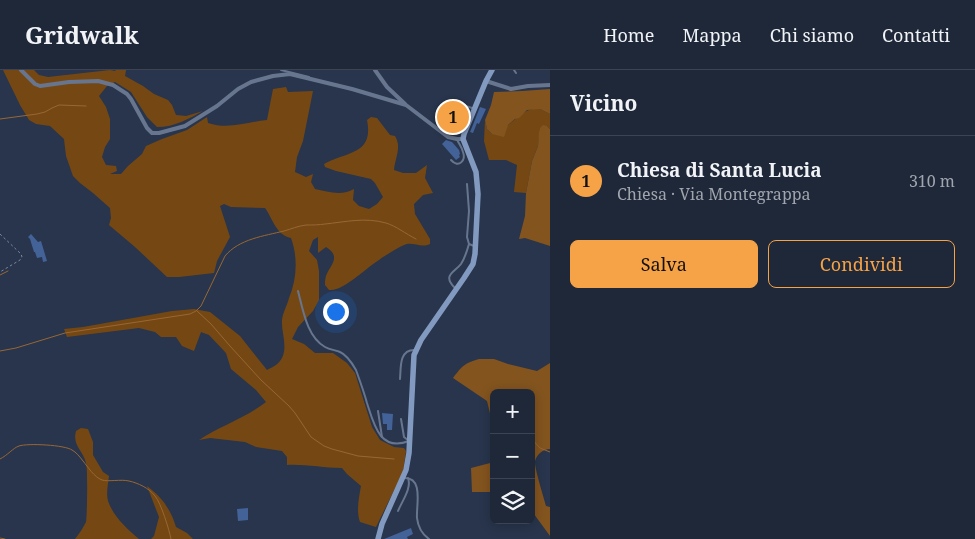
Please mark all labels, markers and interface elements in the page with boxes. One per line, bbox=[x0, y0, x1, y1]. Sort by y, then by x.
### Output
text: Gridwalk bbox=[25, 18, 139, 51]
text: Home bbox=[603, 23, 654, 47]
text: Mappa bbox=[682, 23, 742, 47]
text: Chi siamo bbox=[770, 23, 854, 47]
text: Contatti bbox=[882, 23, 950, 47]
text: Vicino bbox=[570, 89, 637, 117]
pin: 1 bbox=[437, 98, 469, 136]
text: Chiesa di Santa Lucia bbox=[617, 157, 822, 183]
text: 1 bbox=[581, 170, 591, 192]
text: 310 m bbox=[909, 170, 955, 192]
text: Chiesa · Via Montegrappa bbox=[617, 183, 811, 205]
button: Salva bbox=[570, 240, 758, 288]
button: Condividi bbox=[768, 240, 955, 288]
your location bbox=[323, 299, 349, 325]
map controls bbox=[490, 389, 535, 524]
button: + bbox=[490, 389, 535, 434]
button: − bbox=[490, 434, 535, 479]
button: layers bbox=[490, 479, 535, 524]

